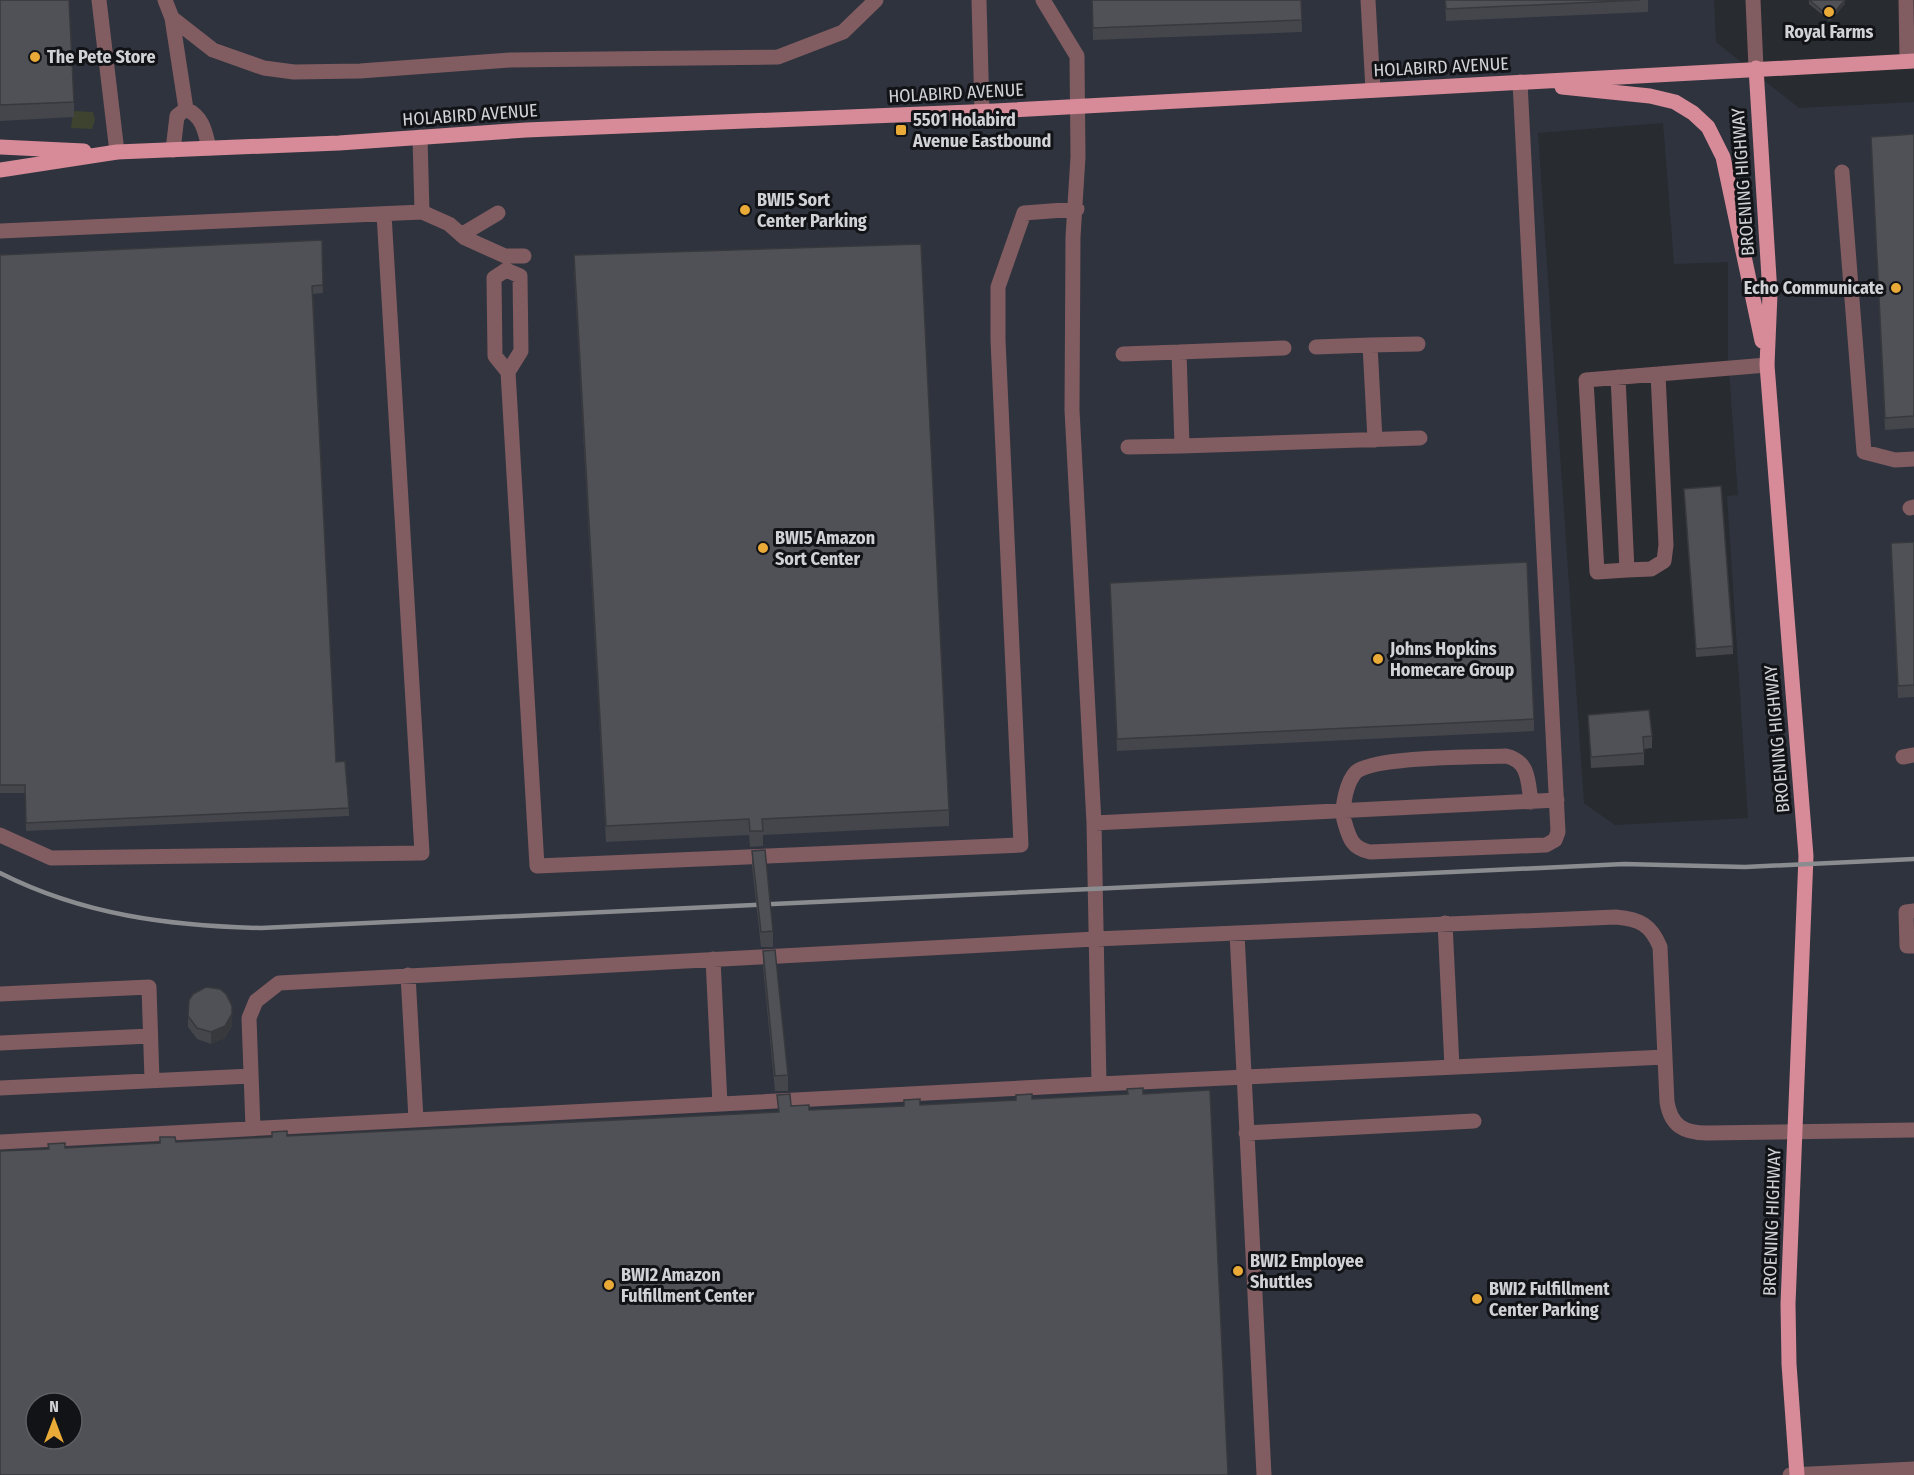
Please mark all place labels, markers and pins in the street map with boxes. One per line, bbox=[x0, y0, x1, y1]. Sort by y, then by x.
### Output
marker: Royal Farms bbox=[1822, 5, 1836, 19]
place label: Royal Farms bbox=[1785, 21, 1874, 43]
place label: The Pete Store bbox=[47, 46, 156, 68]
marker: The Pete Store bbox=[28, 50, 42, 64]
place label: 5501 Holabird Avenue Eastbound bbox=[912, 109, 1051, 152]
marker: 5501 Holabird Avenue Eastbound bbox=[894, 123, 908, 137]
place label: BWI5 Sort Center Parking bbox=[757, 189, 867, 232]
marker: BWI5 Sort Center Parking bbox=[738, 203, 752, 217]
place label: Echo Communicate bbox=[1744, 277, 1884, 299]
marker: Echo Communicate bbox=[1889, 281, 1903, 295]
place label: BWI5 Amazon Sort Center bbox=[775, 527, 875, 570]
marker: BWI5 Amazon Sort Center bbox=[756, 541, 770, 555]
place label: Johns Hopkins Homecare Group bbox=[1389, 638, 1515, 681]
marker: Johns Hopkins Homecare Group bbox=[1371, 652, 1385, 666]
place label: BWI2 Employee Shuttles bbox=[1250, 1250, 1364, 1293]
place label: BWI2 Amazon Fulfillment Center bbox=[621, 1264, 754, 1307]
marker: BWI2 Employee Shuttles bbox=[1231, 1264, 1245, 1278]
marker: BWI2 Amazon Fulfillment Center bbox=[602, 1278, 616, 1292]
place label: BWI2 Fulfillment Center Parking bbox=[1489, 1278, 1610, 1321]
marker: BWI2 Fulfillment Center Parking bbox=[1470, 1292, 1484, 1306]

